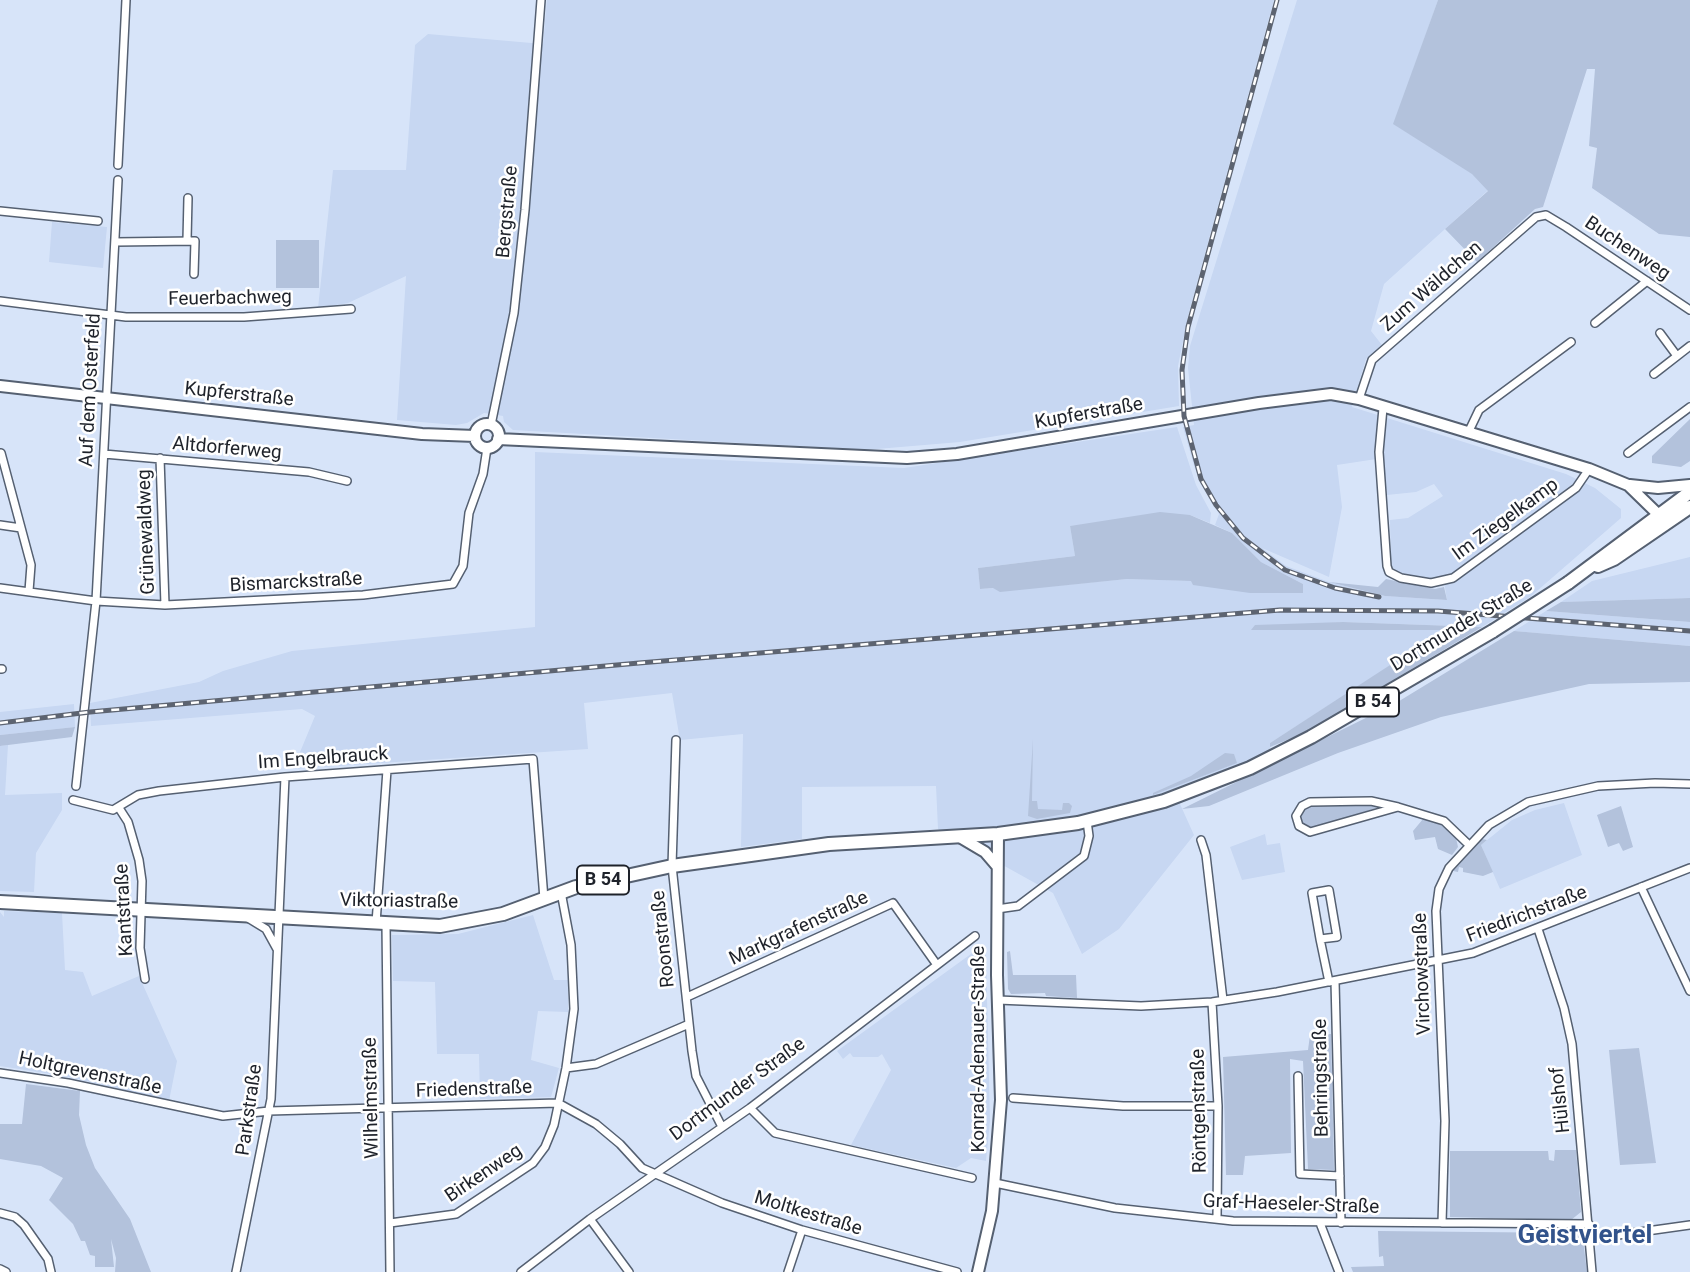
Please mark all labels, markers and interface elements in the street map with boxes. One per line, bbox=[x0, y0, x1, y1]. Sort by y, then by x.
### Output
street label: Bergstraße bbox=[493, 165, 523, 259]
street label: Buchenweg bbox=[1580, 212, 1674, 286]
street label: Zum Wäldchen bbox=[1377, 237, 1487, 337]
street label: Feuerbachweg bbox=[168, 287, 292, 311]
street label: Auf dem Osterfeld bbox=[76, 313, 106, 467]
street label: Kupferstraße bbox=[183, 378, 295, 412]
street label: Kupferstraße bbox=[1033, 393, 1145, 435]
street label: Altdorferweg bbox=[171, 433, 283, 465]
street label: Grünewaldweg bbox=[133, 469, 161, 595]
street label: Im Ziegelkamp bbox=[1449, 474, 1563, 566]
street label: Bismarckstraße bbox=[229, 568, 363, 598]
street label: Dortmunder Straße bbox=[1387, 575, 1537, 677]
road number: B 54 bbox=[1347, 688, 1399, 716]
street label: Im Engelbrauck bbox=[257, 743, 389, 775]
street label: Kantstraße bbox=[111, 863, 139, 957]
road number: B 54 bbox=[577, 866, 629, 894]
street label: Friedrichstraße bbox=[1463, 882, 1591, 948]
street label: Markgrafenstraße bbox=[726, 887, 872, 971]
street label: Roonstraße bbox=[648, 889, 680, 989]
street label: Viktoriastraße bbox=[340, 890, 458, 914]
street label: Virchowstraße bbox=[1409, 912, 1437, 1036]
street label: Konrad-Adenauer-Straße bbox=[968, 946, 990, 1152]
street label: Behringstraße bbox=[1310, 1019, 1334, 1137]
street label: Dortmunder Straße bbox=[666, 1033, 810, 1147]
street label: Wilhelmstraße bbox=[360, 1037, 384, 1159]
street label: Holtgrevenstraße bbox=[16, 1048, 164, 1100]
street label: Röntgenstraße bbox=[1188, 1049, 1212, 1173]
street label: Parkstraße bbox=[232, 1063, 268, 1157]
street label: Hülshof bbox=[1546, 1066, 1576, 1134]
street label: Friedenstraße bbox=[415, 1077, 533, 1103]
street label: Birkenweg bbox=[441, 1140, 527, 1208]
street label: Moltkestraße bbox=[751, 1187, 865, 1241]
street label: Graf-Haeseler-Straße bbox=[1202, 1191, 1380, 1219]
district label: Geistviertel bbox=[1518, 1220, 1652, 1252]

